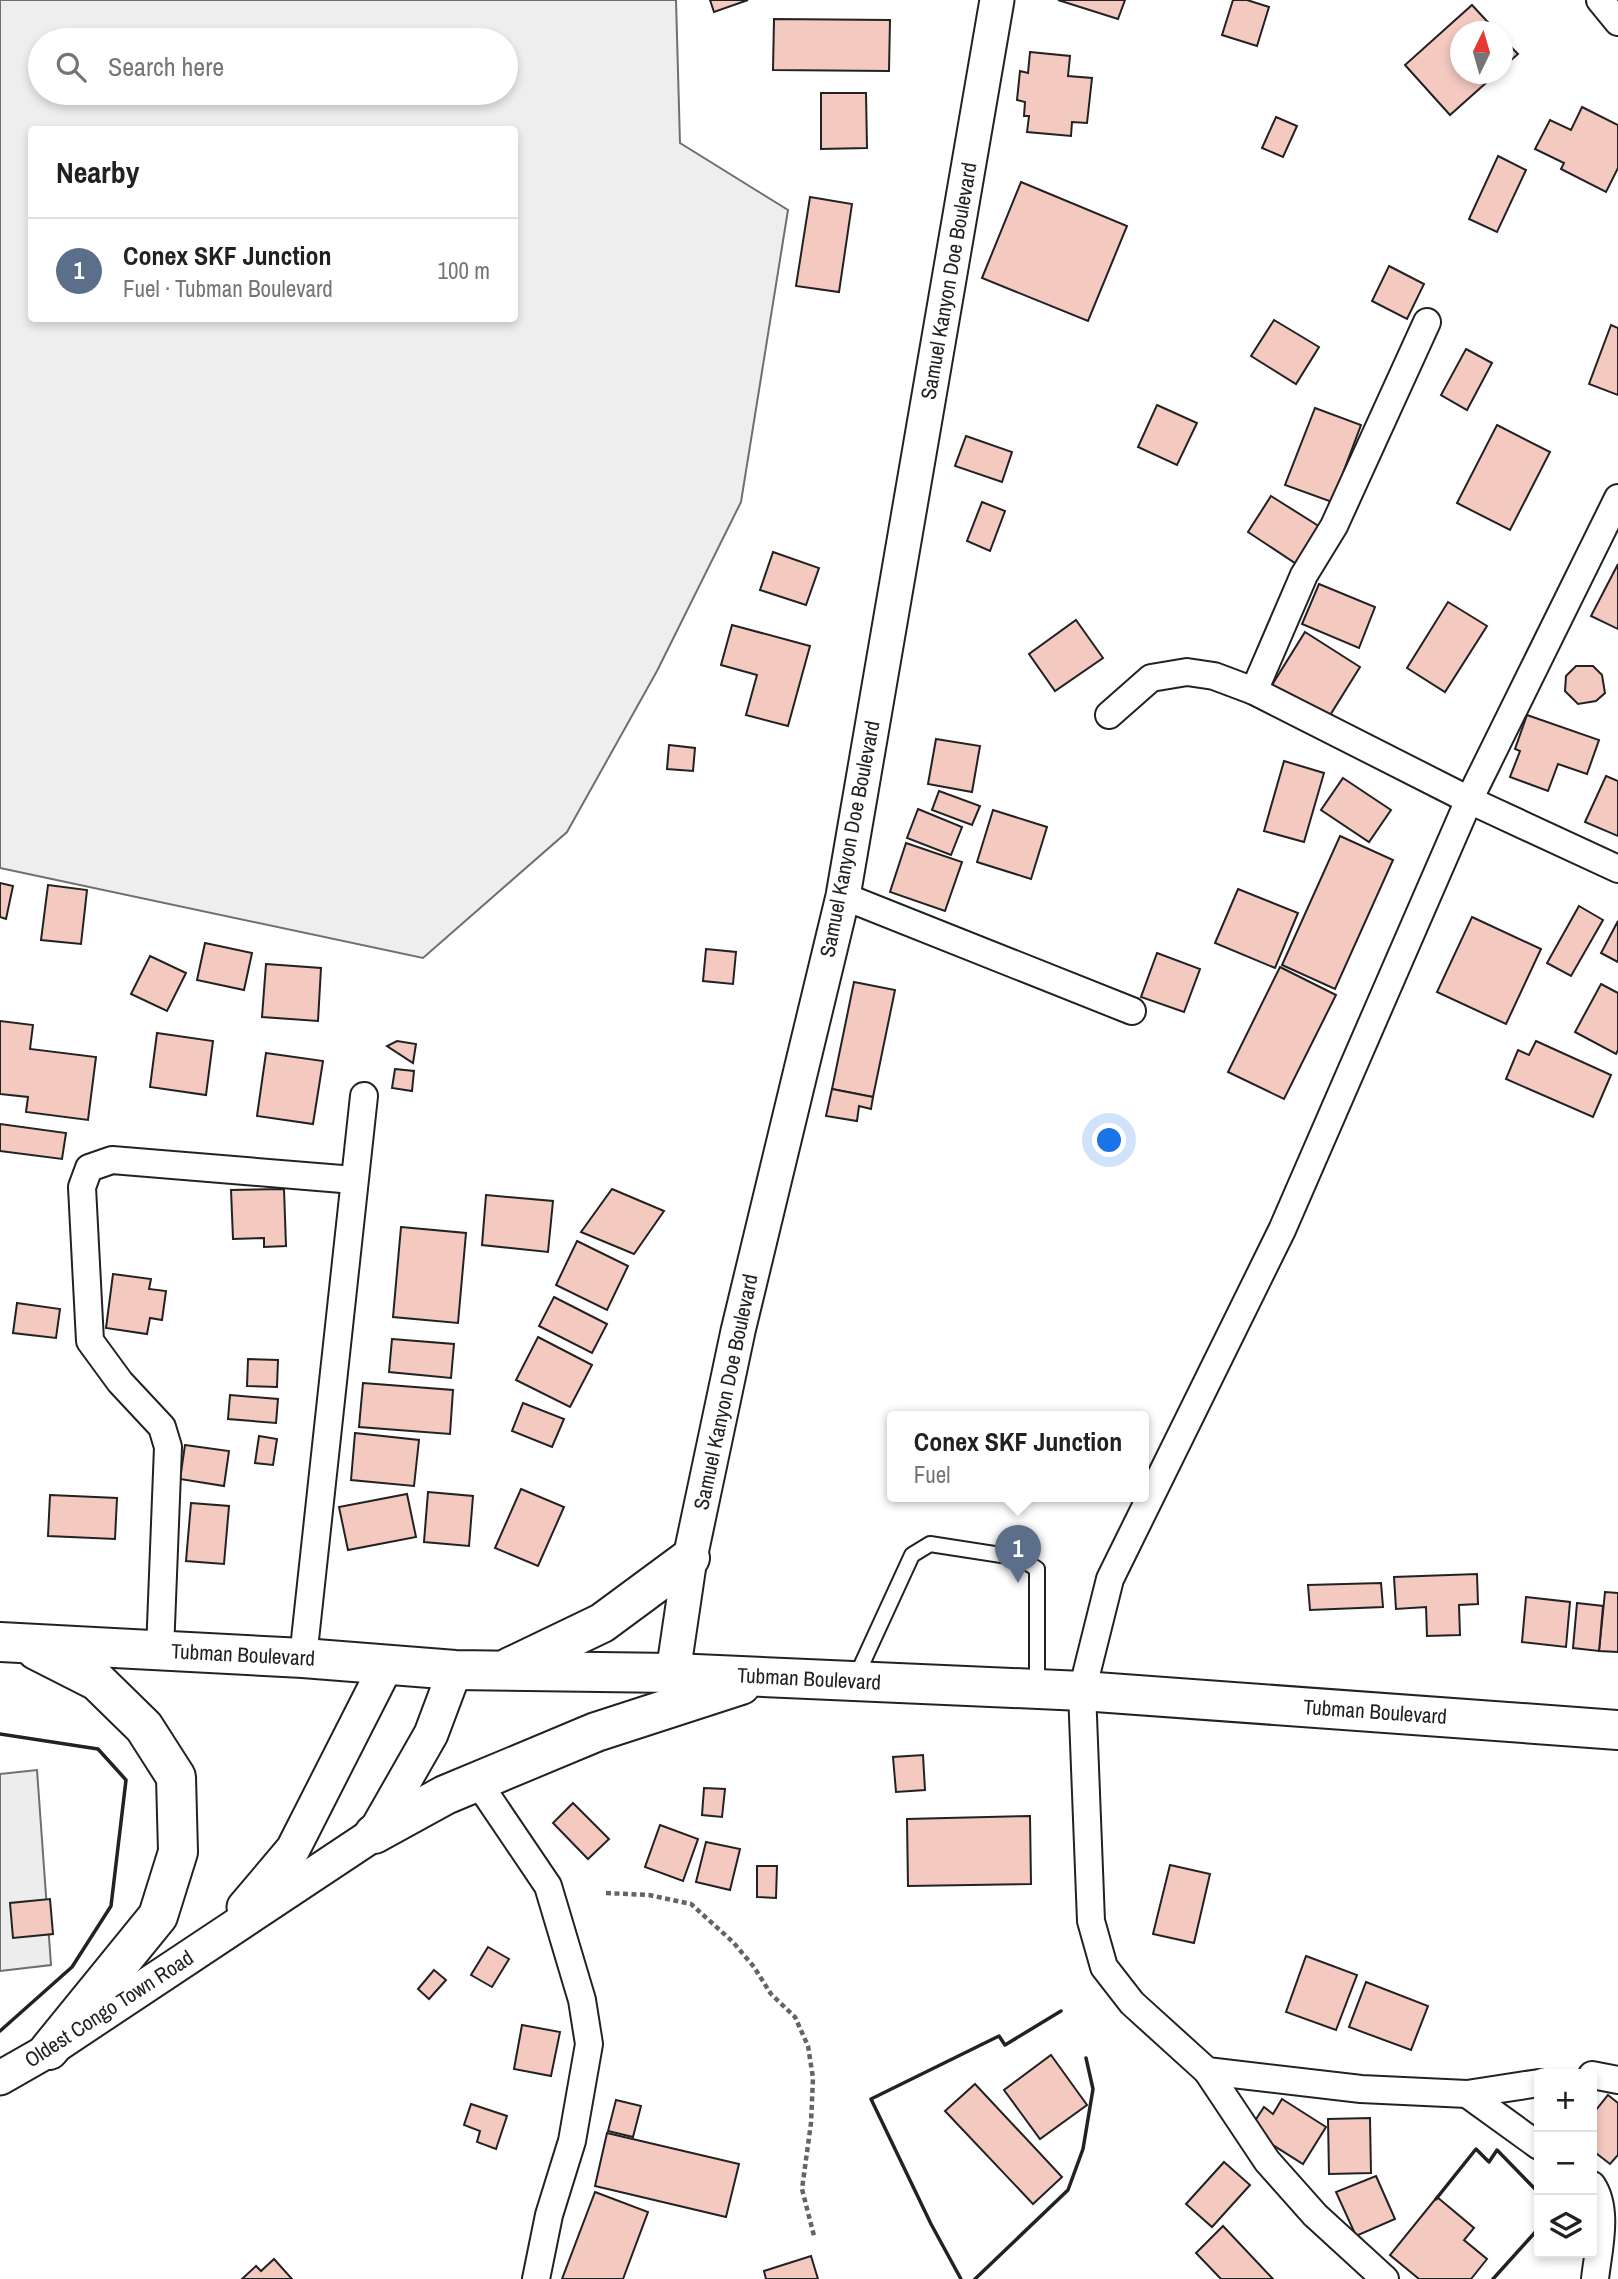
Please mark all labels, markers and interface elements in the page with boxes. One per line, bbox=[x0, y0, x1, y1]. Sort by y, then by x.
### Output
north arrow bbox=[1450, 21, 1513, 84]
search box bbox=[28, 28, 518, 105]
icon: search bbox=[52, 48, 90, 86]
text: Search here bbox=[108, 49, 224, 84]
text: Nearby bbox=[56, 152, 139, 192]
street label: Samuel Kanyon Doe Boulevard bbox=[913, 160, 984, 402]
text: Conex SKF Junction bbox=[123, 238, 332, 273]
text: 1 bbox=[74, 255, 84, 286]
text: 100 m bbox=[438, 255, 490, 286]
text: Fuel · Tubman Boulevard bbox=[123, 273, 333, 304]
street label: Samuel Kanyon Doe Boulevard bbox=[812, 718, 887, 960]
your location bbox=[1092, 1123, 1126, 1157]
street label: Samuel Kanyon Doe Boulevard bbox=[686, 1271, 765, 1512]
popup bbox=[887, 1411, 1149, 1502]
text: Conex SKF Junction bbox=[914, 1424, 1122, 1459]
text: Fuel bbox=[914, 1459, 950, 1490]
pin: 1 bbox=[995, 1525, 1041, 1583]
street label: Tubman Boulevard bbox=[170, 1636, 316, 1673]
street label: Tubman Boulevard bbox=[736, 1660, 882, 1697]
street label: Tubman Boulevard bbox=[1302, 1692, 1448, 1731]
street label: Oldest Congo Town Road bbox=[19, 1943, 199, 2074]
map controls bbox=[1534, 2069, 1597, 2258]
button: + bbox=[1534, 2069, 1597, 2132]
button: − bbox=[1534, 2132, 1597, 2195]
button: layers bbox=[1534, 2195, 1597, 2258]

